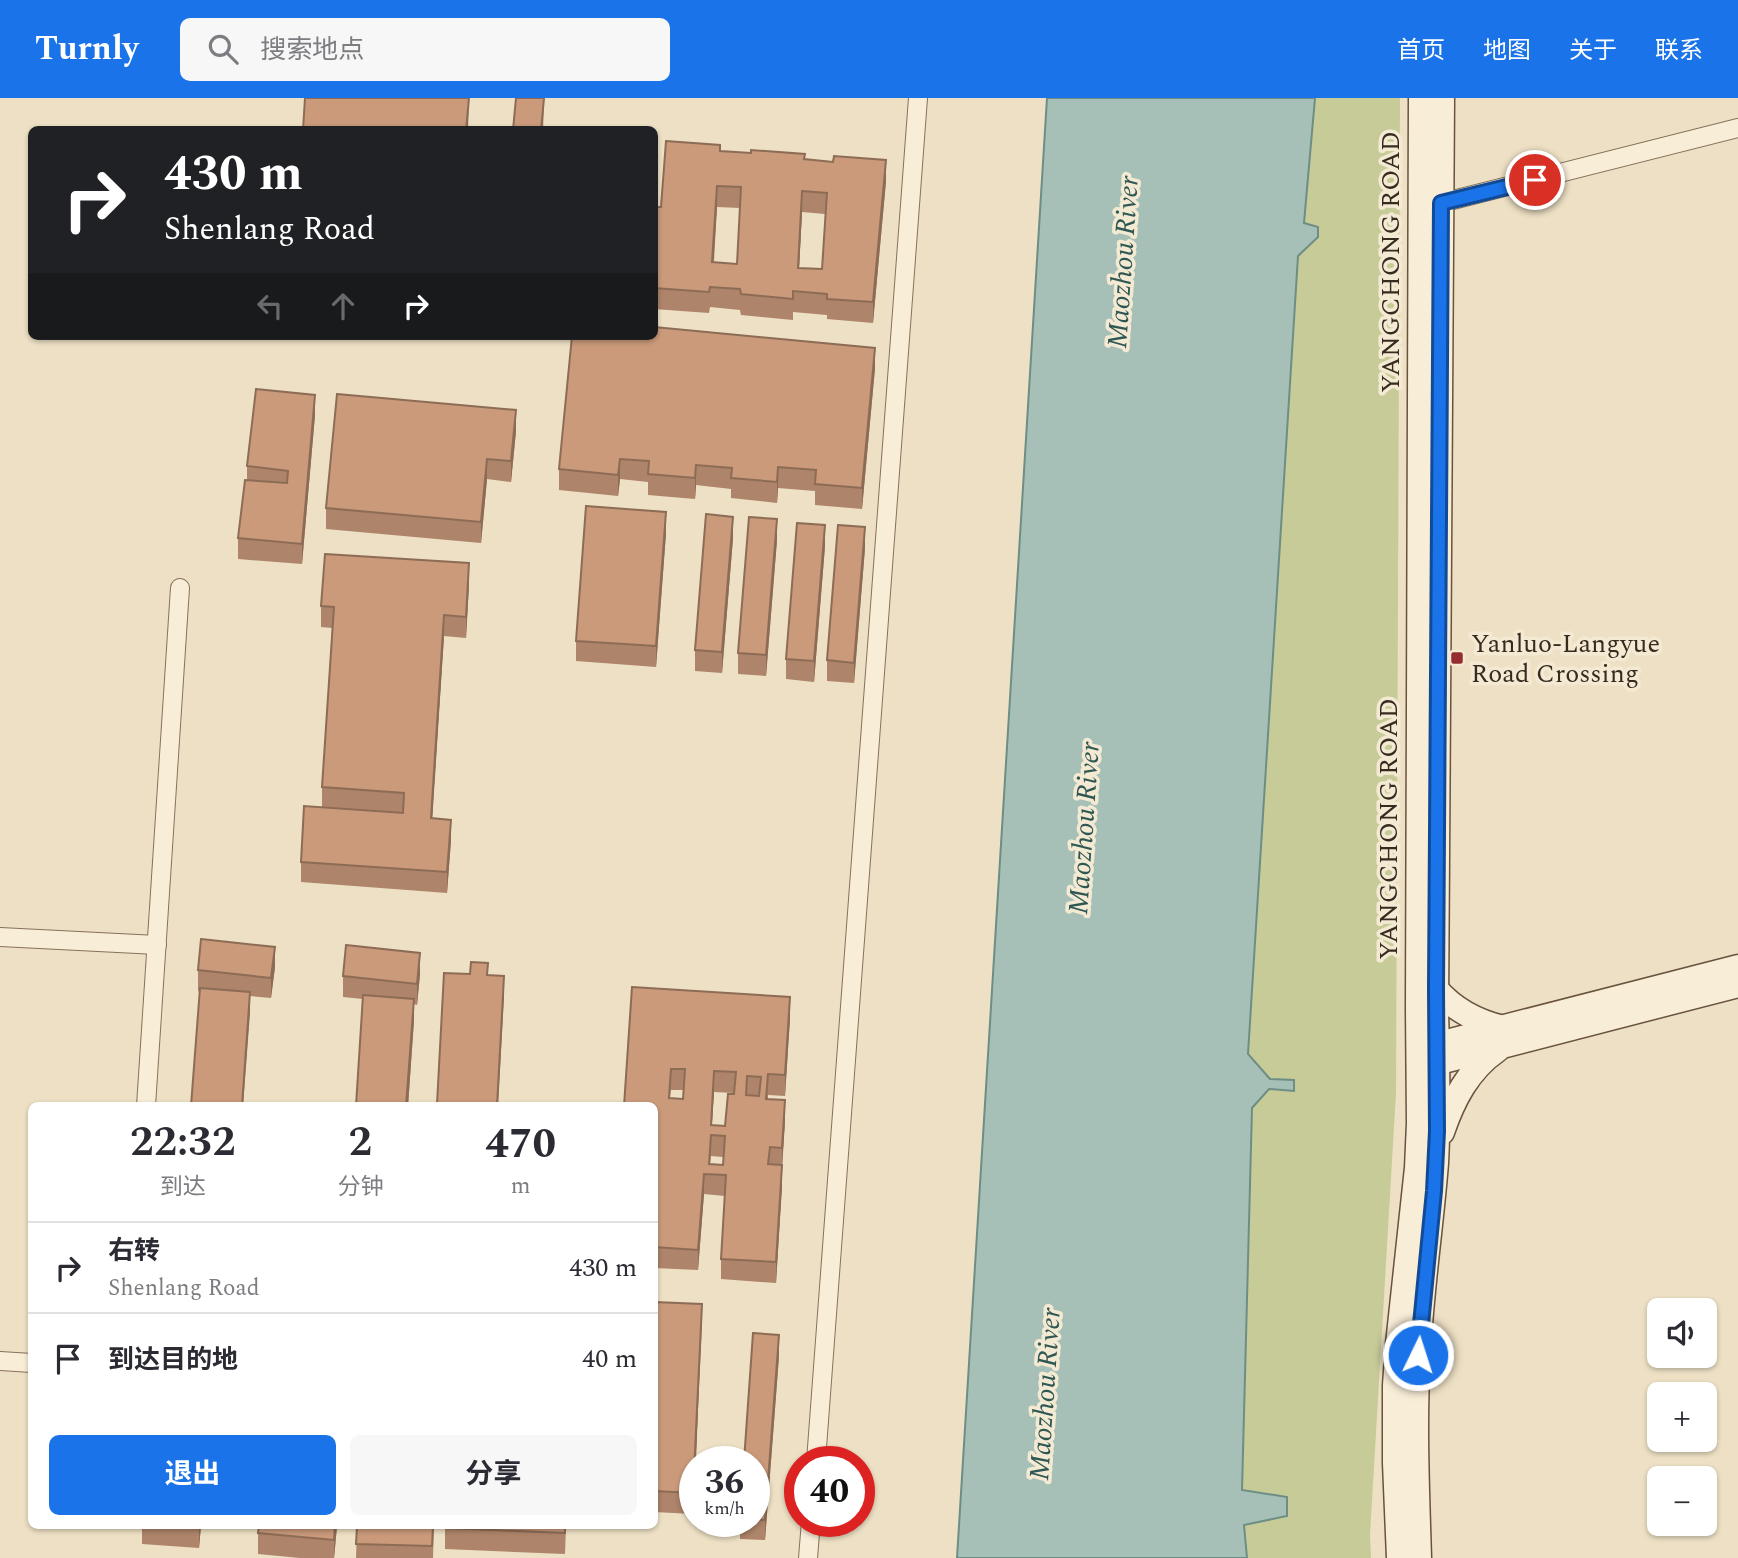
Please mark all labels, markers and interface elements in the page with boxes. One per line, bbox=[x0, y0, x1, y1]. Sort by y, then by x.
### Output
search box bbox=[180, 18, 670, 81]
text: Turnly bbox=[35, 24, 138, 74]
icon: search bbox=[204, 30, 242, 68]
text: 搜索地点 bbox=[260, 30, 364, 70]
text: 首页 bbox=[1397, 33, 1445, 69]
text: 地图 bbox=[1483, 33, 1531, 69]
text: 关于 bbox=[1569, 33, 1617, 69]
text: 联系 bbox=[1655, 33, 1703, 69]
street label: YANGCHONG ROAD bbox=[1371, 131, 1411, 393]
text: 430 m bbox=[164, 137, 303, 212]
pin bbox=[1505, 150, 1565, 210]
icon: right bbox=[49, 154, 140, 245]
icon: arrive bbox=[1516, 161, 1554, 199]
water label: Maozhou River bbox=[1096, 174, 1151, 350]
text: Shenlang Road bbox=[164, 205, 375, 254]
icon: left bbox=[251, 287, 289, 325]
icon: ahead bbox=[324, 287, 362, 325]
icon: right bbox=[397, 287, 435, 325]
place label: Yanluo-Langyue Road Crossing bbox=[1471, 624, 1660, 694]
marker: Yanluo-Langyue Road Crossing bbox=[1449, 650, 1465, 666]
street label: YANGCHONG ROAD bbox=[1369, 698, 1409, 960]
water label: Maozhou River bbox=[1057, 740, 1112, 916]
text: 22:32 bbox=[130, 1111, 235, 1174]
text: 2 bbox=[349, 1111, 372, 1174]
text: 470 bbox=[485, 1113, 556, 1176]
text: m bbox=[511, 1169, 531, 1204]
text: 到达 bbox=[160, 1170, 206, 1205]
text: 分钟 bbox=[337, 1170, 383, 1205]
text: 右转 bbox=[108, 1231, 160, 1271]
text: 430 m bbox=[569, 1248, 637, 1288]
icon: right bbox=[49, 1249, 87, 1287]
text: Shenlang Road bbox=[108, 1271, 260, 1306]
map controls bbox=[1647, 1298, 1717, 1536]
button: sound bbox=[1647, 1298, 1717, 1368]
water label: Maozhou River bbox=[1018, 1306, 1073, 1482]
position arrow bbox=[1381, 1318, 1455, 1392]
text: 40 m bbox=[582, 1339, 637, 1379]
icon: arrive bbox=[49, 1340, 87, 1378]
text: 到达目的地 bbox=[108, 1340, 238, 1380]
button: + bbox=[1647, 1382, 1717, 1452]
button: 退出 bbox=[49, 1435, 336, 1515]
button: 分享 bbox=[350, 1435, 637, 1515]
speed limit sign: 40 bbox=[784, 1446, 875, 1537]
text: 36 bbox=[705, 1456, 744, 1509]
button: − bbox=[1647, 1466, 1717, 1536]
text: km/h bbox=[704, 1495, 745, 1522]

